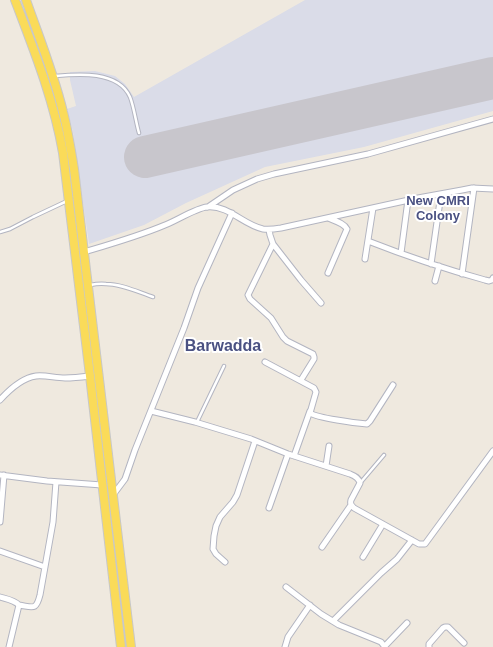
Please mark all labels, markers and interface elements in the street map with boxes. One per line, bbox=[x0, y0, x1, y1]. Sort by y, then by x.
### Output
district label: New CMRI Colony bbox=[406, 193, 470, 224]
district label: Barwadda bbox=[185, 337, 261, 357]

